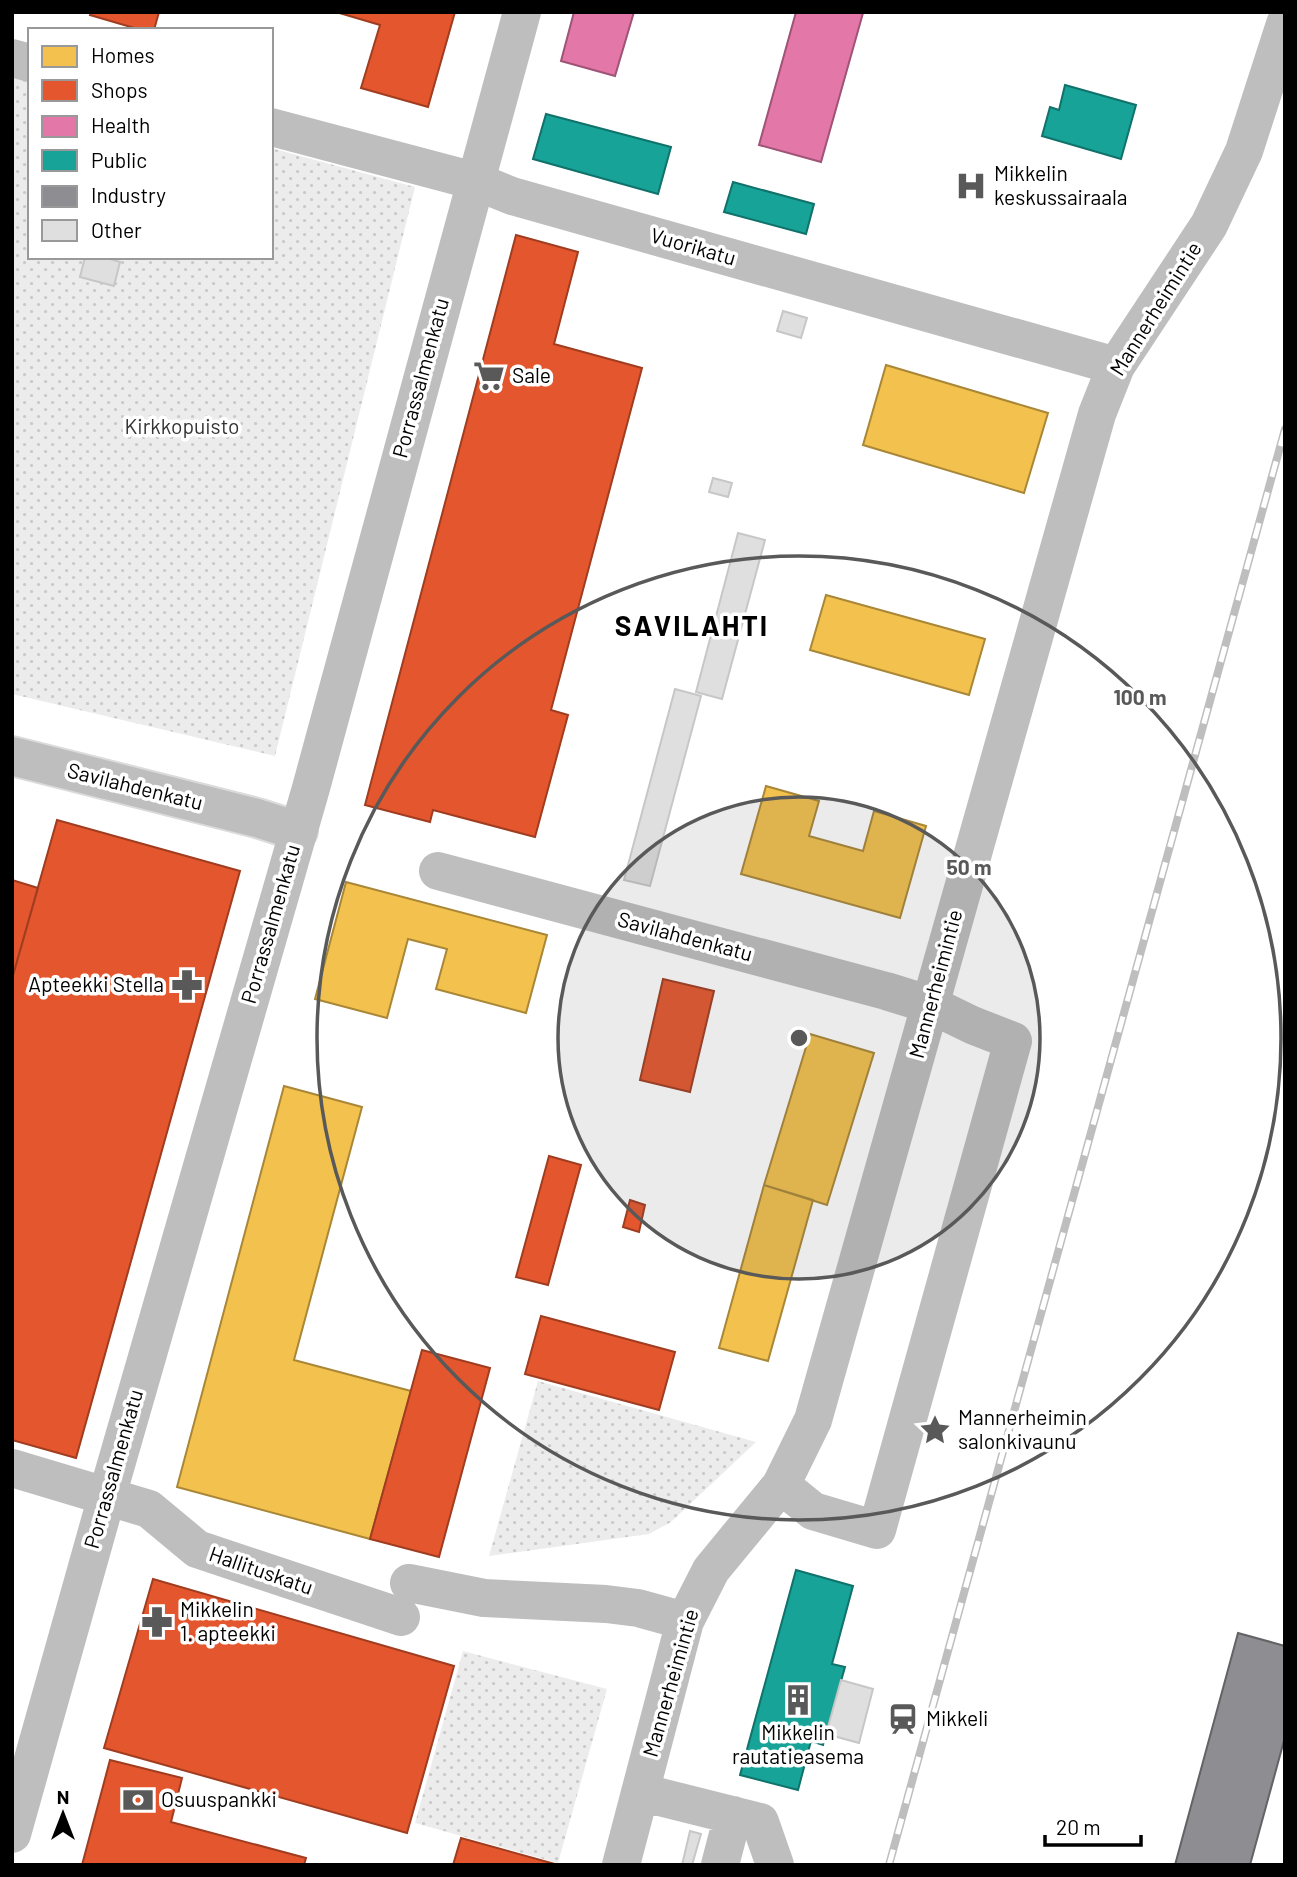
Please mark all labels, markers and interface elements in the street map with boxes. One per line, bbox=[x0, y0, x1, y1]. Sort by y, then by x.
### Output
legend bbox=[28, 28, 273, 259]
text: Homes bbox=[91, 42, 155, 67]
text: Shops bbox=[91, 77, 148, 102]
text: Health bbox=[91, 112, 150, 137]
text: Public bbox=[91, 147, 147, 172]
place label: Mikkelin keskussairaala bbox=[994, 160, 1128, 209]
hospital icon: Mikkelin keskussairaala bbox=[954, 169, 988, 203]
text: Industry bbox=[91, 182, 166, 207]
text: Other bbox=[91, 217, 142, 242]
street label: Vuorikatu bbox=[648, 221, 739, 270]
street label: Mannerheimintie bbox=[1104, 237, 1206, 380]
street label: Porrassalmenkatu bbox=[386, 295, 453, 460]
supermarket icon: Sale bbox=[472, 359, 506, 393]
place label: Sale bbox=[512, 362, 551, 387]
park label: Kirkkopuisto bbox=[125, 413, 239, 438]
district label: SAVILAHTI bbox=[615, 608, 769, 642]
text: 100 m bbox=[1113, 684, 1167, 709]
street label: Savilahdenkatu bbox=[65, 757, 206, 814]
street label: Porrassalmenkatu bbox=[235, 841, 304, 1006]
text: 50 m bbox=[946, 854, 992, 879]
street label: Savilahdenkatu bbox=[615, 906, 756, 966]
street label: Mannerheimintie bbox=[903, 906, 966, 1061]
pharmacy icon: Apteekki Stella bbox=[170, 968, 204, 1002]
place label: Apteekki Stella bbox=[28, 971, 164, 996]
centre of rings bbox=[787, 1026, 811, 1050]
street label: Porrassalmenkatu bbox=[78, 1386, 147, 1551]
place label: Mannerheimin salonkivaunu bbox=[958, 1404, 1087, 1453]
place icon: Mannerheimin salonkivaunu bbox=[918, 1413, 952, 1447]
street label: Hallituskatu bbox=[206, 1540, 317, 1599]
place label: Mikkelin 1. apteekki bbox=[180, 1596, 276, 1645]
pharmacy icon: Mikkelin 1. apteekki bbox=[140, 1605, 174, 1639]
street label: Mannerheimintie bbox=[636, 1606, 703, 1760]
building icon: Mikkelin rautatieasema bbox=[781, 1683, 815, 1717]
station icon: Mikkeli bbox=[886, 1702, 920, 1736]
place label: Mikkeli bbox=[926, 1705, 988, 1730]
place label: Mikkelin rautatieasema bbox=[732, 1719, 864, 1768]
north arrow bbox=[28, 1779, 98, 1849]
bank icon: Osuuspankki bbox=[121, 1783, 155, 1817]
text: N bbox=[57, 1785, 69, 1808]
place label: Osuuspankki bbox=[161, 1786, 277, 1811]
scale bar bbox=[1045, 1804, 1141, 1848]
text: 20 m bbox=[1056, 1814, 1101, 1839]

